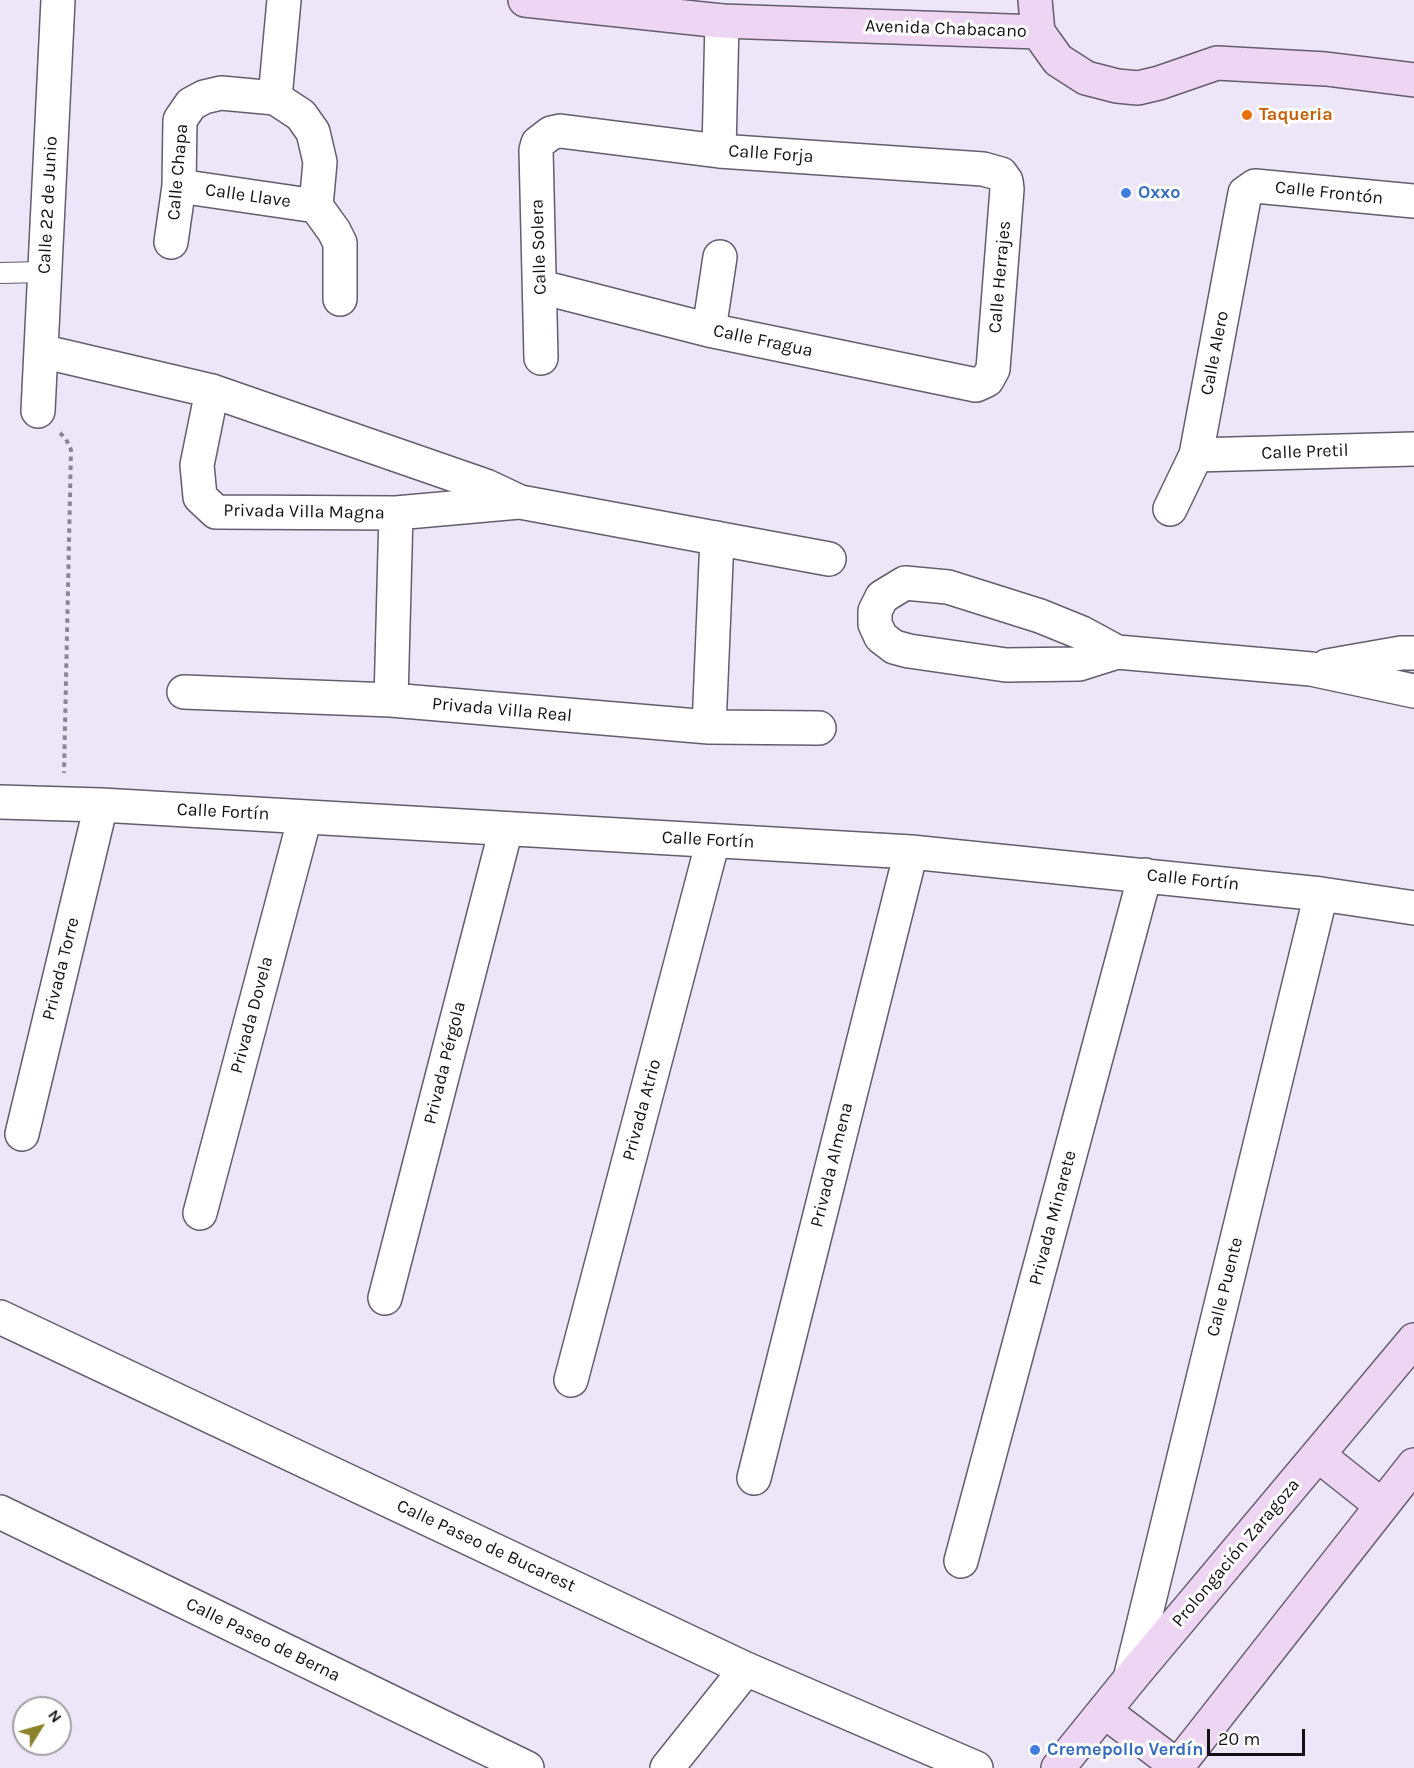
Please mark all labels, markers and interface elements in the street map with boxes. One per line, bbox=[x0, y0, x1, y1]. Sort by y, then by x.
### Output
street label: Avenida Chabacano bbox=[865, 15, 1027, 43]
place label: Taqueria bbox=[1259, 104, 1333, 126]
marker: Taqueria bbox=[1240, 108, 1254, 122]
street label: Calle Chapa bbox=[163, 123, 193, 221]
street label: Calle 22 de Junio bbox=[34, 135, 62, 275]
street label: Calle Forja bbox=[728, 140, 814, 168]
street label: Calle Frontón bbox=[1274, 177, 1384, 209]
street label: Calle Llave bbox=[204, 179, 292, 213]
place label: Oxxo bbox=[1138, 182, 1180, 204]
marker: Oxxo bbox=[1119, 186, 1133, 200]
street label: Calle Solera bbox=[527, 199, 551, 295]
street label: Calle Herrajes bbox=[984, 220, 1016, 334]
street label: Calle Alero bbox=[1196, 309, 1234, 397]
street label: Calle Fragua bbox=[711, 320, 815, 362]
street label: Calle Pretil bbox=[1261, 440, 1349, 464]
street label: Privada Villa Magna bbox=[223, 500, 385, 524]
street label: Privada Villa Real bbox=[431, 693, 573, 727]
street label: Calle Fortín bbox=[176, 799, 270, 825]
street label: Calle Fortín bbox=[661, 827, 755, 853]
street label: Calle Fortín bbox=[1146, 864, 1240, 896]
street label: Privada Torre bbox=[38, 915, 84, 1023]
street label: Privada Dovela bbox=[226, 954, 278, 1076]
street label: Privada Pérgola bbox=[419, 999, 471, 1127]
street label: Privada Atrio bbox=[618, 1057, 666, 1163]
street label: Privada Almena bbox=[806, 1100, 858, 1230]
street label: Privada Minarete bbox=[1025, 1148, 1081, 1288]
street label: Calle Puente bbox=[1202, 1235, 1248, 1339]
street label: Prolongación Zaragoza bbox=[1168, 1474, 1304, 1632]
street label: Calle Paseo de Bucarest bbox=[393, 1495, 579, 1597]
street label: Calle Paseo de Berna bbox=[182, 1593, 344, 1687]
north arrow bbox=[12, 1696, 72, 1756]
text: N bbox=[44, 1706, 66, 1726]
scale bar bbox=[1210, 1717, 1308, 1755]
text: 20 m bbox=[1218, 1728, 1260, 1750]
place label: Cremepollo Verdín bbox=[1047, 1739, 1203, 1761]
marker: Cremepollo Verdín bbox=[1028, 1743, 1042, 1757]

